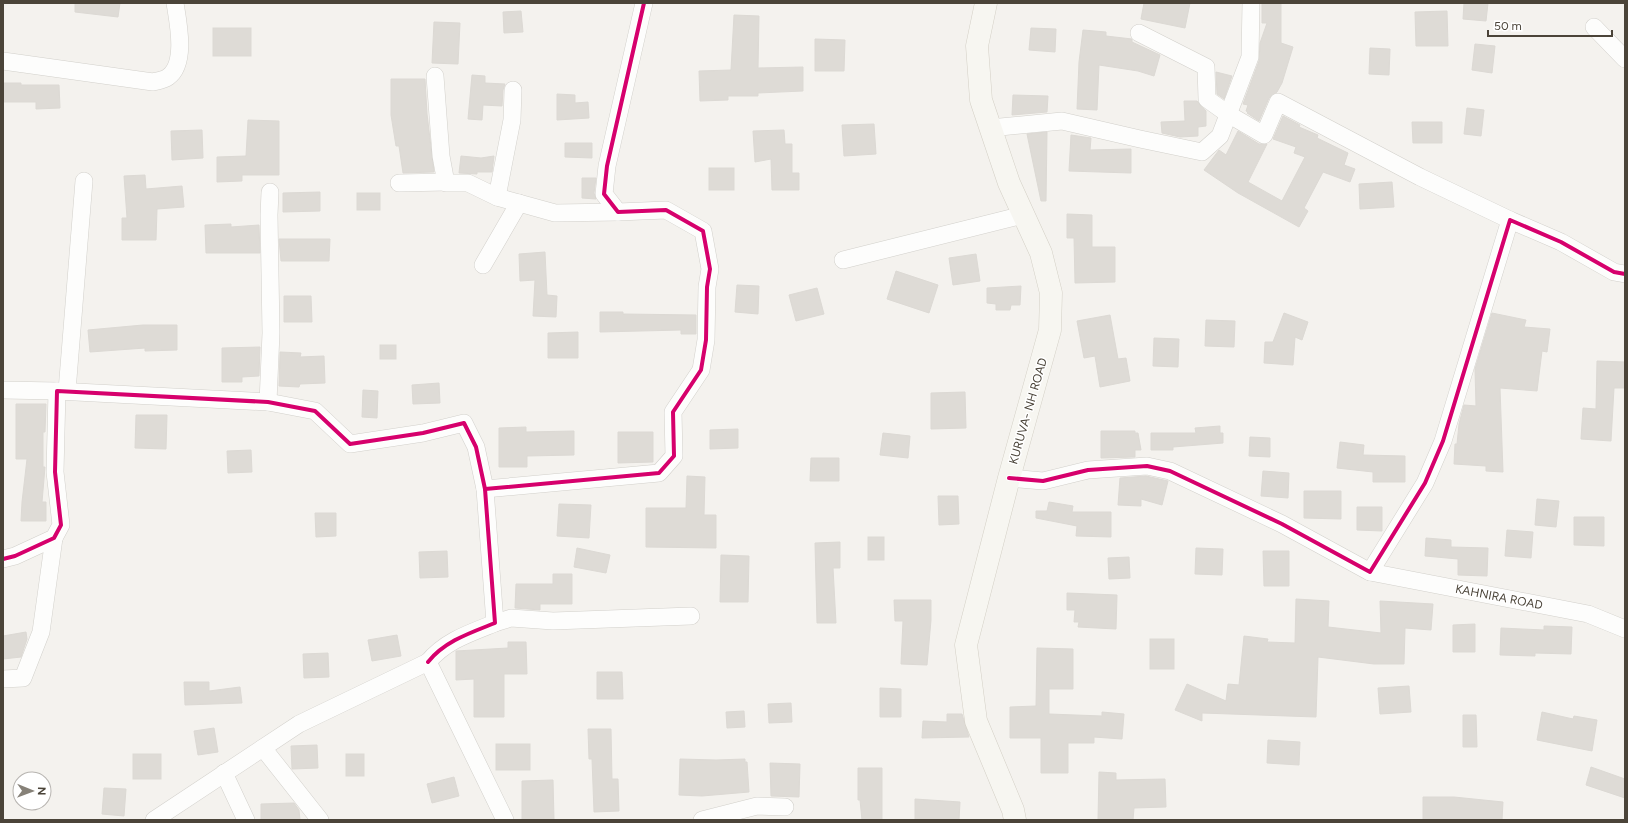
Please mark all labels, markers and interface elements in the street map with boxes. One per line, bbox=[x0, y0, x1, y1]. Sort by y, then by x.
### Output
scale bar bbox=[1488, 12, 1612, 38]
text: 50 m bbox=[1494, 19, 1522, 33]
street label: KURUVA- NH ROAD bbox=[1006, 356, 1050, 466]
street label: KAHNIRA ROAD bbox=[1454, 582, 1544, 612]
north arrow bbox=[12, 771, 52, 811]
text: N bbox=[35, 787, 48, 796]

